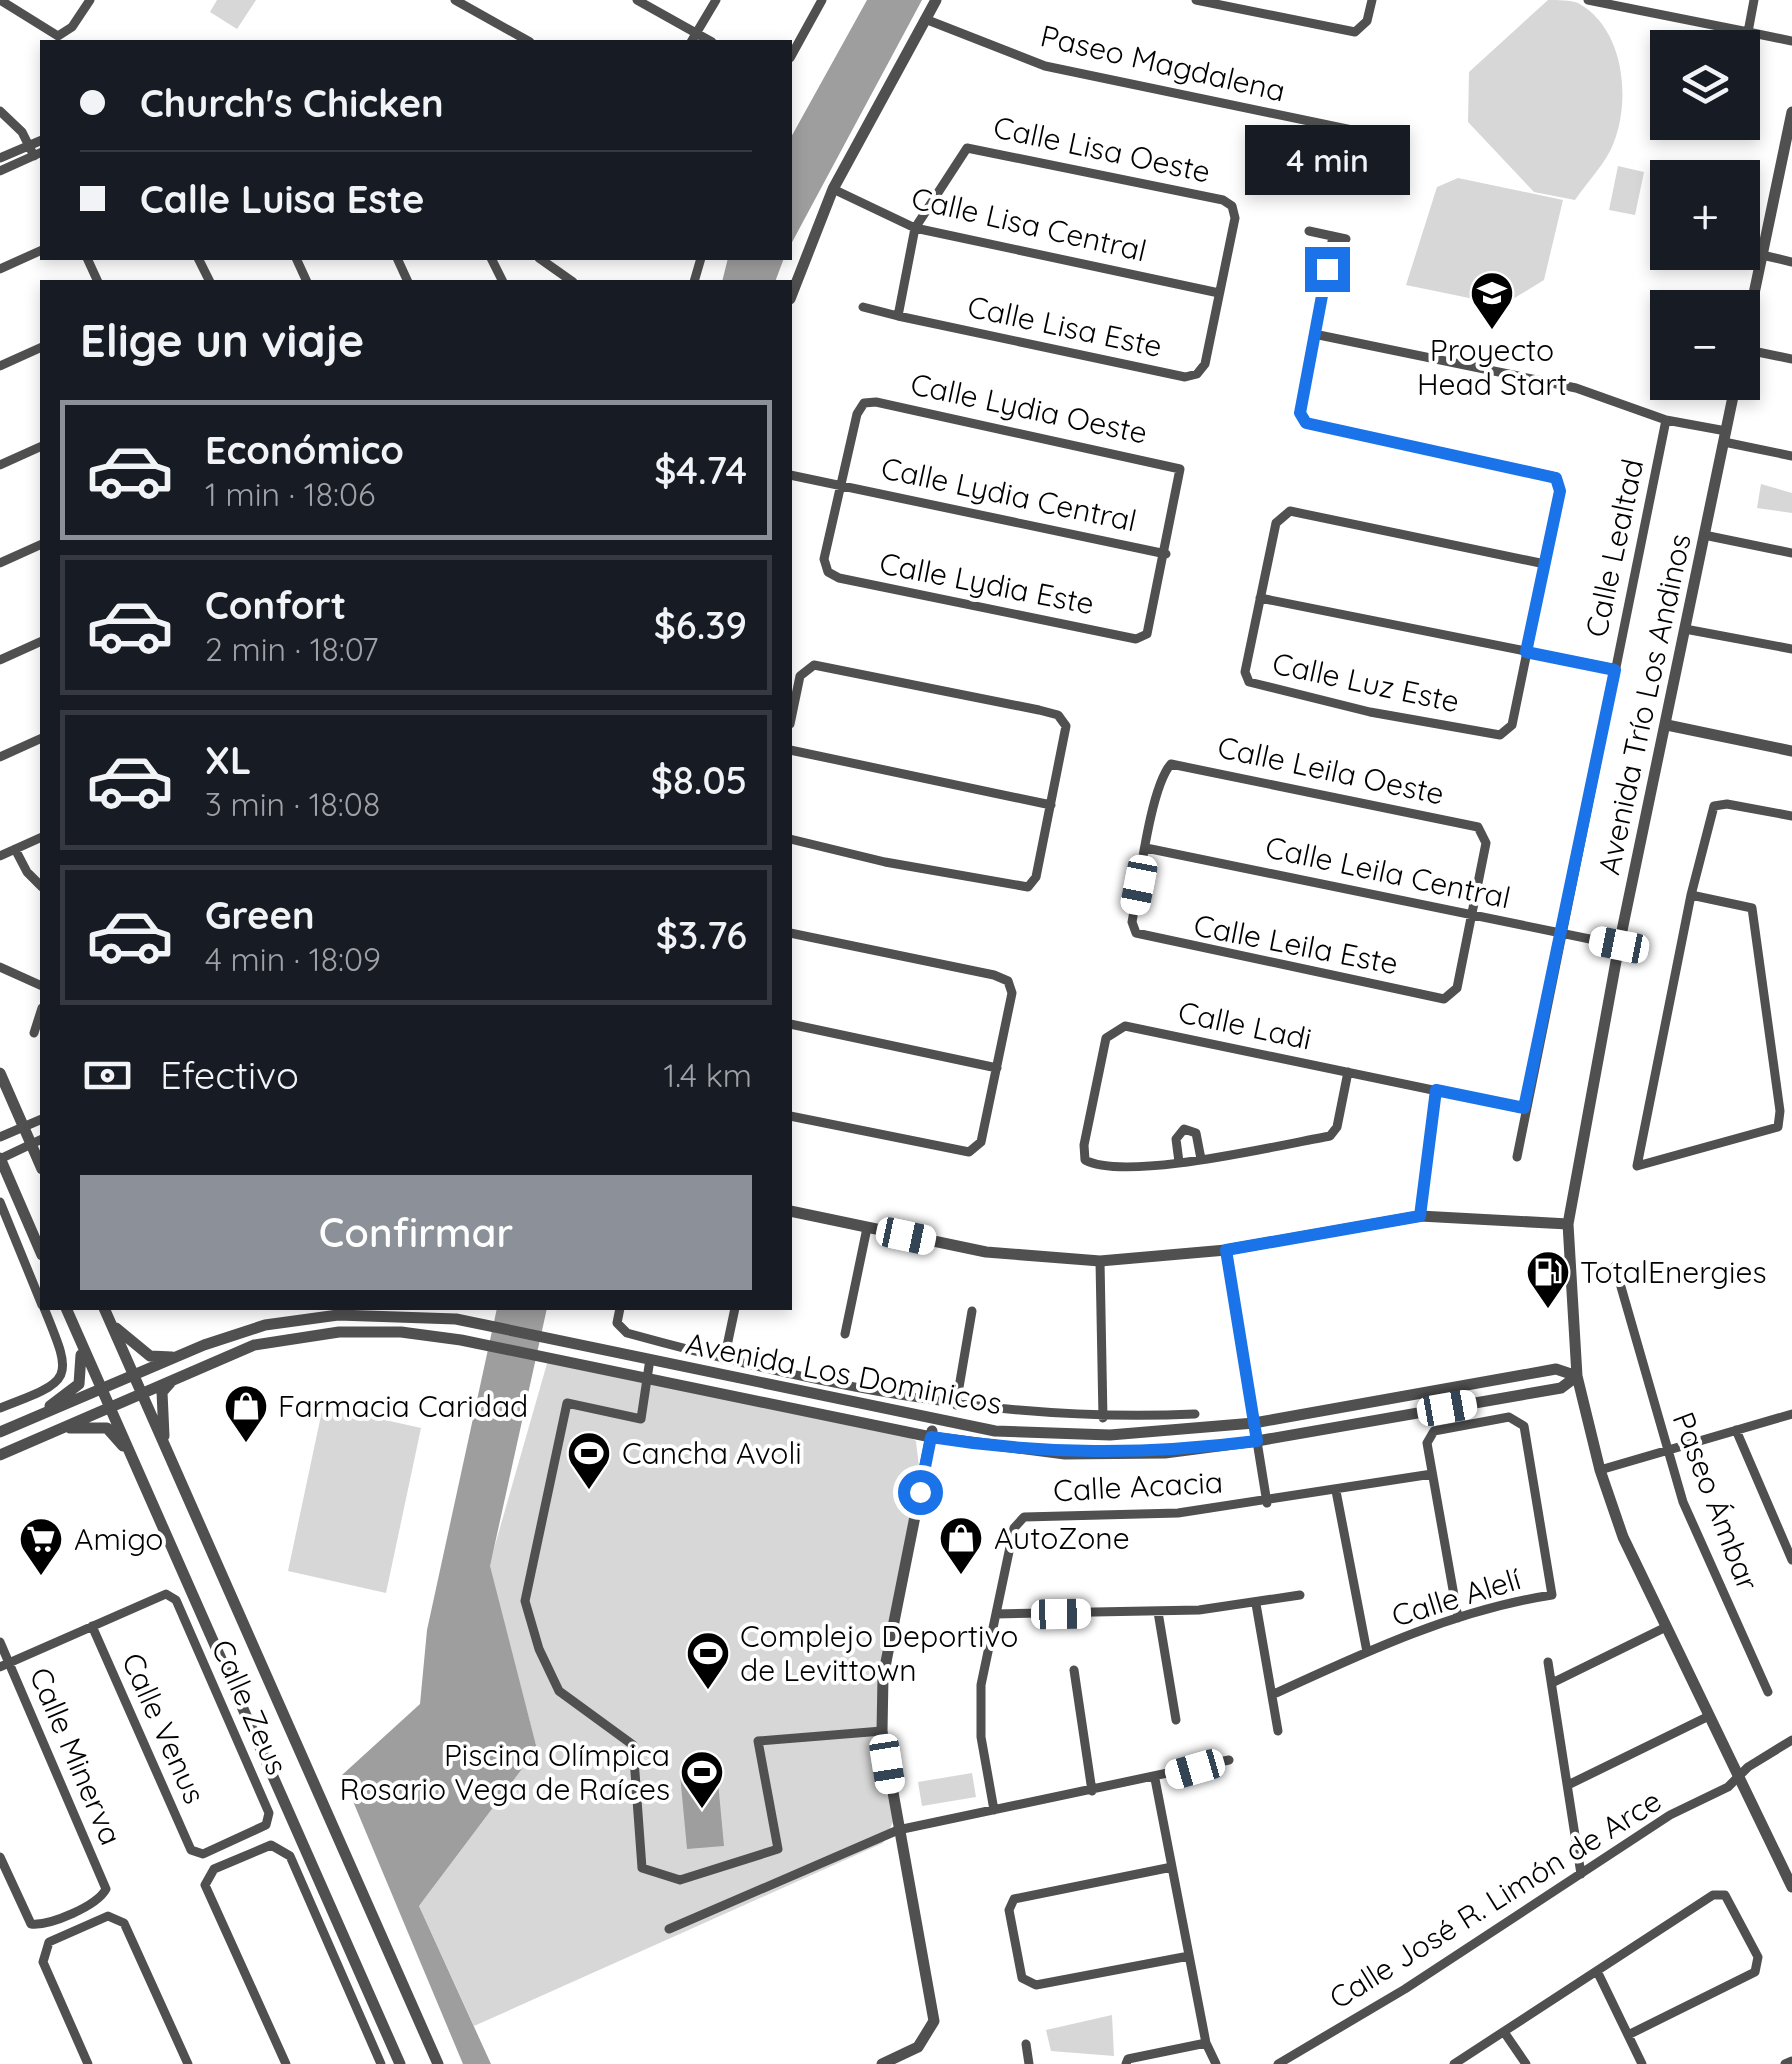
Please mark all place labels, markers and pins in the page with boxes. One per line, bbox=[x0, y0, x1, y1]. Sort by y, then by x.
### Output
school or university icon: Proyecto Head Start bbox=[1469, 270, 1515, 331]
place label: Proyecto Head Start bbox=[1417, 331, 1567, 403]
fuel station icon: TotalEnergies bbox=[1525, 1249, 1571, 1310]
place label: TotalEnergies bbox=[1580, 1253, 1766, 1291]
shop icon: Farmacia Caridad bbox=[223, 1383, 269, 1444]
place label: Farmacia Caridad bbox=[278, 1387, 528, 1425]
sports icon: Cancha Avoli bbox=[566, 1430, 612, 1491]
place label: Cancha Avoli bbox=[622, 1434, 802, 1472]
shop icon: AutoZone bbox=[938, 1515, 984, 1576]
supermarket icon: Amigo bbox=[18, 1516, 64, 1577]
place label: AutoZone bbox=[994, 1519, 1130, 1557]
place label: Amigo bbox=[74, 1520, 163, 1558]
place label: Complejo Deportivo de Levittown bbox=[740, 1617, 1018, 1689]
sports icon: Complejo Deportivo de Levittown bbox=[685, 1630, 731, 1691]
place label: Piscina Olímpica Rosario Vega de Raíces bbox=[339, 1736, 670, 1808]
sports icon: Piscina Olímpica Rosario Vega de Raíces bbox=[679, 1749, 725, 1810]

